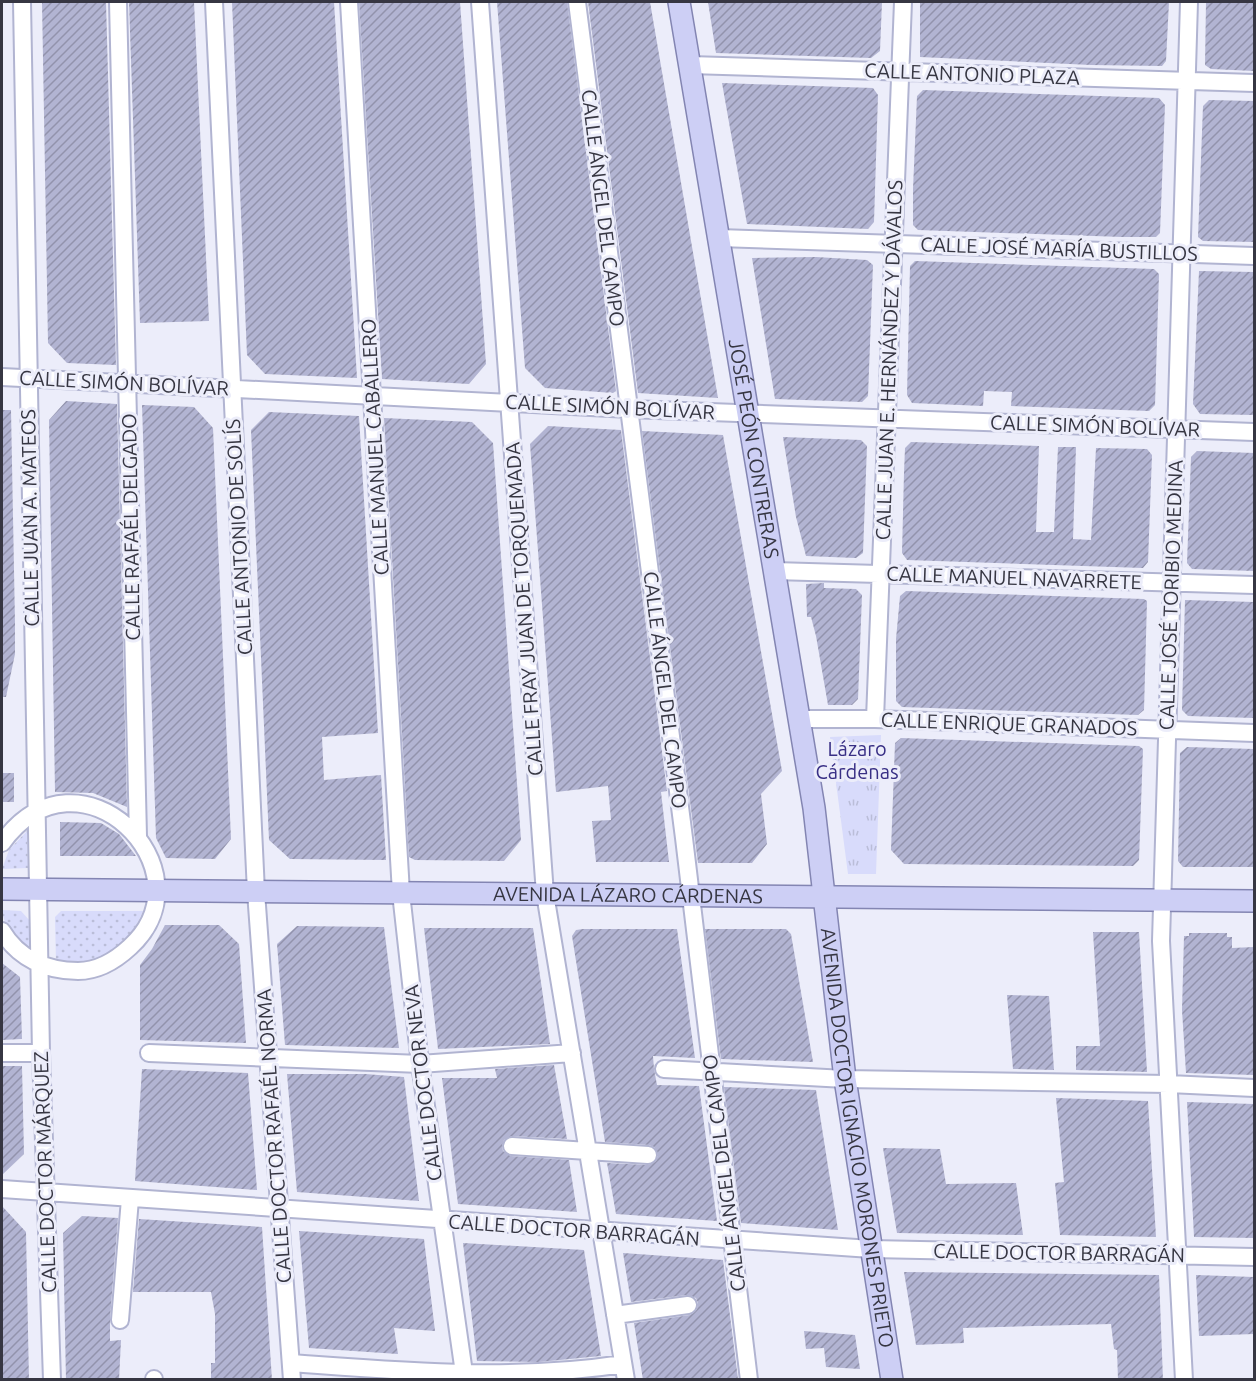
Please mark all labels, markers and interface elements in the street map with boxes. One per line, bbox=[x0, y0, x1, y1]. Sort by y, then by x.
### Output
street label: CALLE ANTONIO PLAZA bbox=[864, 58, 1080, 89]
street label: CALLE ÁNGEL DEL CAMPO bbox=[578, 88, 629, 328]
street label: CALLE JUAN E. HERNÁNDEZ Y DÁVALOS bbox=[871, 179, 906, 541]
street label: CALLE JOSÉ MARÍA BUSTILLOS bbox=[920, 232, 1198, 265]
street label: CALLE MANUEL CABALLERO bbox=[356, 318, 393, 576]
street label: JOSÉ PEÓN CONTRERAS bbox=[725, 337, 784, 560]
street label: CALLE SIMÓN BOLÍVAR bbox=[19, 366, 229, 399]
street label: CALLE SIMÓN BOLÍVAR bbox=[505, 390, 715, 423]
street label: CALLE JUAN A. MATEOS bbox=[16, 409, 43, 627]
street label: CALLE SIMÓN BOLÍVAR bbox=[990, 410, 1200, 441]
street label: CALLE RAFAÉL DELGADO bbox=[117, 413, 144, 641]
street label: CALLE ANTONIO DE SOLÍS bbox=[221, 418, 256, 656]
street label: CALLE FRAY JUAN DE TORQUEMADA bbox=[500, 441, 547, 777]
street label: CALLE JOSÉ TORIBIO MEDINA bbox=[1154, 459, 1187, 731]
street label: CALLE MANUEL NAVARRETE bbox=[886, 562, 1142, 593]
street label: CALLE ÁNGEL DEL CAMPO bbox=[640, 570, 691, 810]
street label: CALLE ENRIQUE GRANADOS bbox=[880, 708, 1138, 739]
park label: Lázaro Cárdenas bbox=[815, 737, 899, 783]
street label: AVENIDA LÁZARO CÁRDENAS bbox=[493, 882, 763, 907]
street label: AVENIDA DOCTOR IGNACIO MORONES PRIETO bbox=[817, 927, 899, 1349]
street label: CALLE DOCTOR NEVA bbox=[399, 984, 446, 1183]
street label: CALLE DOCTOR RAFAÉL NORMA bbox=[252, 988, 295, 1284]
street label: CALLE DOCTOR MÁRQUEZ bbox=[29, 1051, 60, 1293]
street label: CALLE ÁNGEL DEL CAMPO bbox=[698, 1053, 749, 1293]
street label: CALLE DOCTOR BARRAGÁN bbox=[448, 1209, 701, 1250]
street label: CALLE DOCTOR BARRAGÁN bbox=[933, 1239, 1185, 1266]

